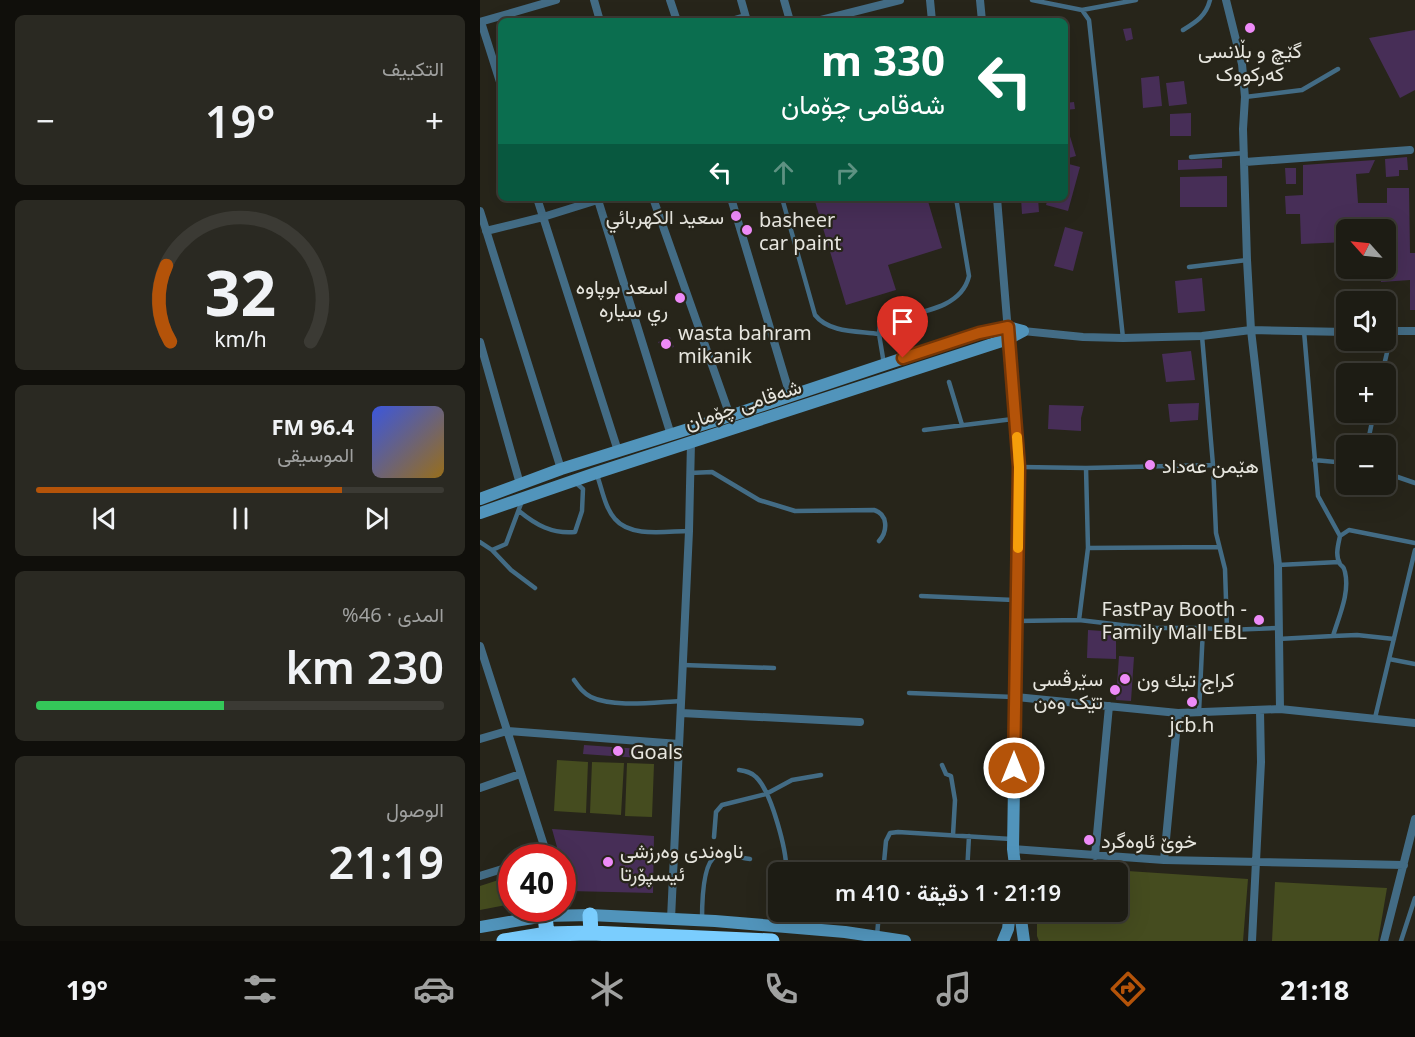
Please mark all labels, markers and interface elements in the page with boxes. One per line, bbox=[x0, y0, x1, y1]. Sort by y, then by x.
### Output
marker: گێچ و بڵانسی کەرکووک bbox=[1243, 21, 1257, 35]
text: 330 m bbox=[821, 31, 945, 88]
place label: گێچ و بڵانسی کەرکووک bbox=[1198, 37, 1302, 87]
icon: left bbox=[966, 42, 1044, 120]
text: التكييف bbox=[382, 55, 444, 82]
text: شەقامی چۆمان bbox=[781, 85, 945, 122]
text: 19° bbox=[205, 90, 275, 151]
text: − bbox=[36, 98, 55, 143]
text: + bbox=[425, 98, 444, 143]
icon: left bbox=[704, 156, 737, 189]
icon: ahead bbox=[767, 156, 800, 189]
icon: right bbox=[830, 156, 863, 189]
place label: سعيد الكهربائي bbox=[606, 203, 724, 234]
place label: basheer car paint bbox=[759, 206, 842, 256]
marker: سعيد الكهربائي bbox=[729, 209, 743, 223]
north arrow bbox=[1336, 219, 1396, 279]
map controls bbox=[1336, 219, 1396, 495]
marker: basheer car paint bbox=[740, 223, 754, 237]
text: 32 bbox=[204, 249, 276, 334]
place label: اسعد بوپاوه ري سياره bbox=[576, 273, 668, 327]
marker: اسعد بوپاوه ري سياره bbox=[673, 291, 687, 305]
button: sound bbox=[1336, 291, 1396, 351]
pin bbox=[877, 296, 928, 358]
icon: arrive bbox=[886, 305, 919, 338]
place label: wasta bahram mikanik bbox=[678, 319, 812, 369]
text: km/h bbox=[214, 325, 266, 354]
marker: wasta bahram mikanik bbox=[659, 337, 673, 351]
button: + bbox=[1336, 363, 1396, 423]
street label: شەقامی چۆمان bbox=[681, 372, 805, 437]
text: 96.4 FM bbox=[272, 411, 354, 441]
button: − bbox=[1336, 435, 1396, 495]
text: الموسيقى bbox=[277, 441, 354, 468]
place label: هێمن عەداد bbox=[1162, 452, 1259, 479]
marker: هێمن عەداد bbox=[1143, 458, 1157, 472]
icon: previous bbox=[88, 502, 121, 535]
icon: pause bbox=[224, 502, 257, 535]
icon: next bbox=[360, 502, 393, 535]
place label: FastPay Booth - Family Mall EBL bbox=[1101, 595, 1247, 645]
text: المدى · 46% bbox=[342, 601, 444, 628]
marker: FastPay Booth - Family Mall EBL bbox=[1252, 613, 1266, 627]
text: 230 km bbox=[285, 636, 444, 697]
place label: سێرڤسی تێک وەن bbox=[1033, 665, 1103, 715]
place label: كراج تيك ون bbox=[1137, 666, 1235, 694]
marker: كراج تيك ون bbox=[1118, 672, 1132, 686]
marker: سێرڤسی تێک وەن bbox=[1108, 683, 1122, 697]
marker: jcb.h bbox=[1185, 695, 1199, 709]
place label: jcb.h bbox=[1168, 711, 1214, 738]
position arrow bbox=[982, 736, 1046, 800]
place label: Goals bbox=[630, 738, 683, 765]
marker: Goals bbox=[611, 744, 625, 758]
text: الوصول bbox=[386, 796, 444, 823]
place label: خوێ ئاوەگرد bbox=[1101, 827, 1197, 854]
text: 21:19 bbox=[329, 831, 444, 892]
marker: خوێ ئاوەگرد bbox=[1082, 833, 1096, 847]
place label: ناوەندی وەرزشی ئیسپۆرتا bbox=[620, 837, 744, 888]
speed limit sign: 40 bbox=[498, 844, 576, 922]
marker: ناوەندی وەرزشی ئیسپۆرتا bbox=[601, 855, 615, 869]
text: 21:19 · 1 دقيقة · 410 m bbox=[835, 877, 1061, 907]
icon: filters bbox=[239, 968, 281, 1010]
icon: car bbox=[413, 968, 455, 1010]
icon: climate bbox=[586, 968, 628, 1010]
icon: phone bbox=[760, 968, 802, 1010]
icon: music bbox=[933, 968, 975, 1010]
icon: directions bbox=[1107, 968, 1149, 1010]
text: 19° bbox=[66, 971, 108, 1008]
text: 21:18 bbox=[1280, 971, 1349, 1008]

